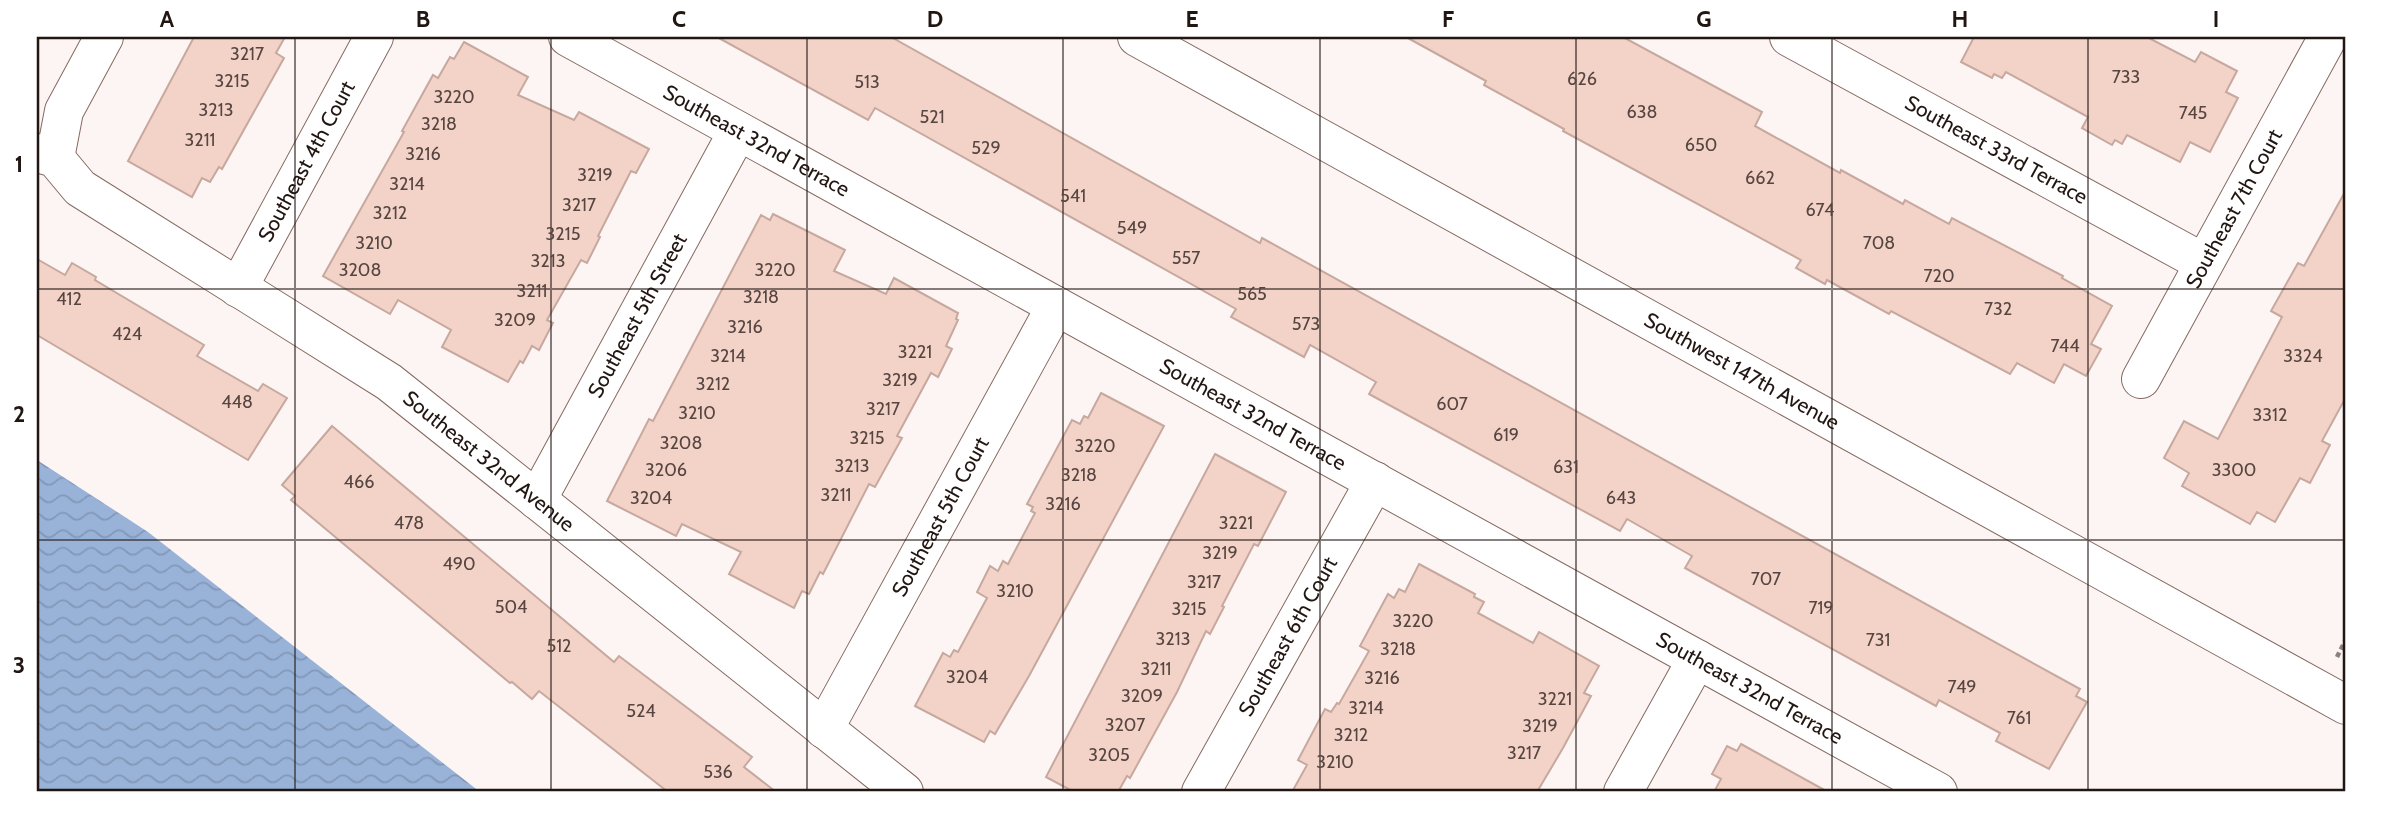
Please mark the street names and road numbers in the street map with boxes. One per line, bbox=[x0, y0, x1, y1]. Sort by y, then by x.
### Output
street label: Southeast 4th Court bbox=[253, 77, 360, 246]
street label: Southeast 32nd Terrace bbox=[659, 79, 854, 202]
street label: Southeast 33rd Terrace bbox=[1901, 90, 2092, 209]
street label: Southeast 7th Court bbox=[2180, 125, 2287, 292]
street label: Southeast 5th Street bbox=[582, 229, 692, 402]
street label: Southwest 147th Avenue bbox=[1640, 307, 1844, 435]
street label: Southeast 32nd Terrace bbox=[1156, 353, 1351, 475]
street label: Southeast 32nd Avenue bbox=[398, 385, 580, 537]
street label: Southeast 5th Court bbox=[886, 432, 994, 601]
street label: Southeast 6th Court bbox=[1233, 552, 1342, 721]
street label: Southeast 32nd Terrace bbox=[1652, 626, 1847, 749]

